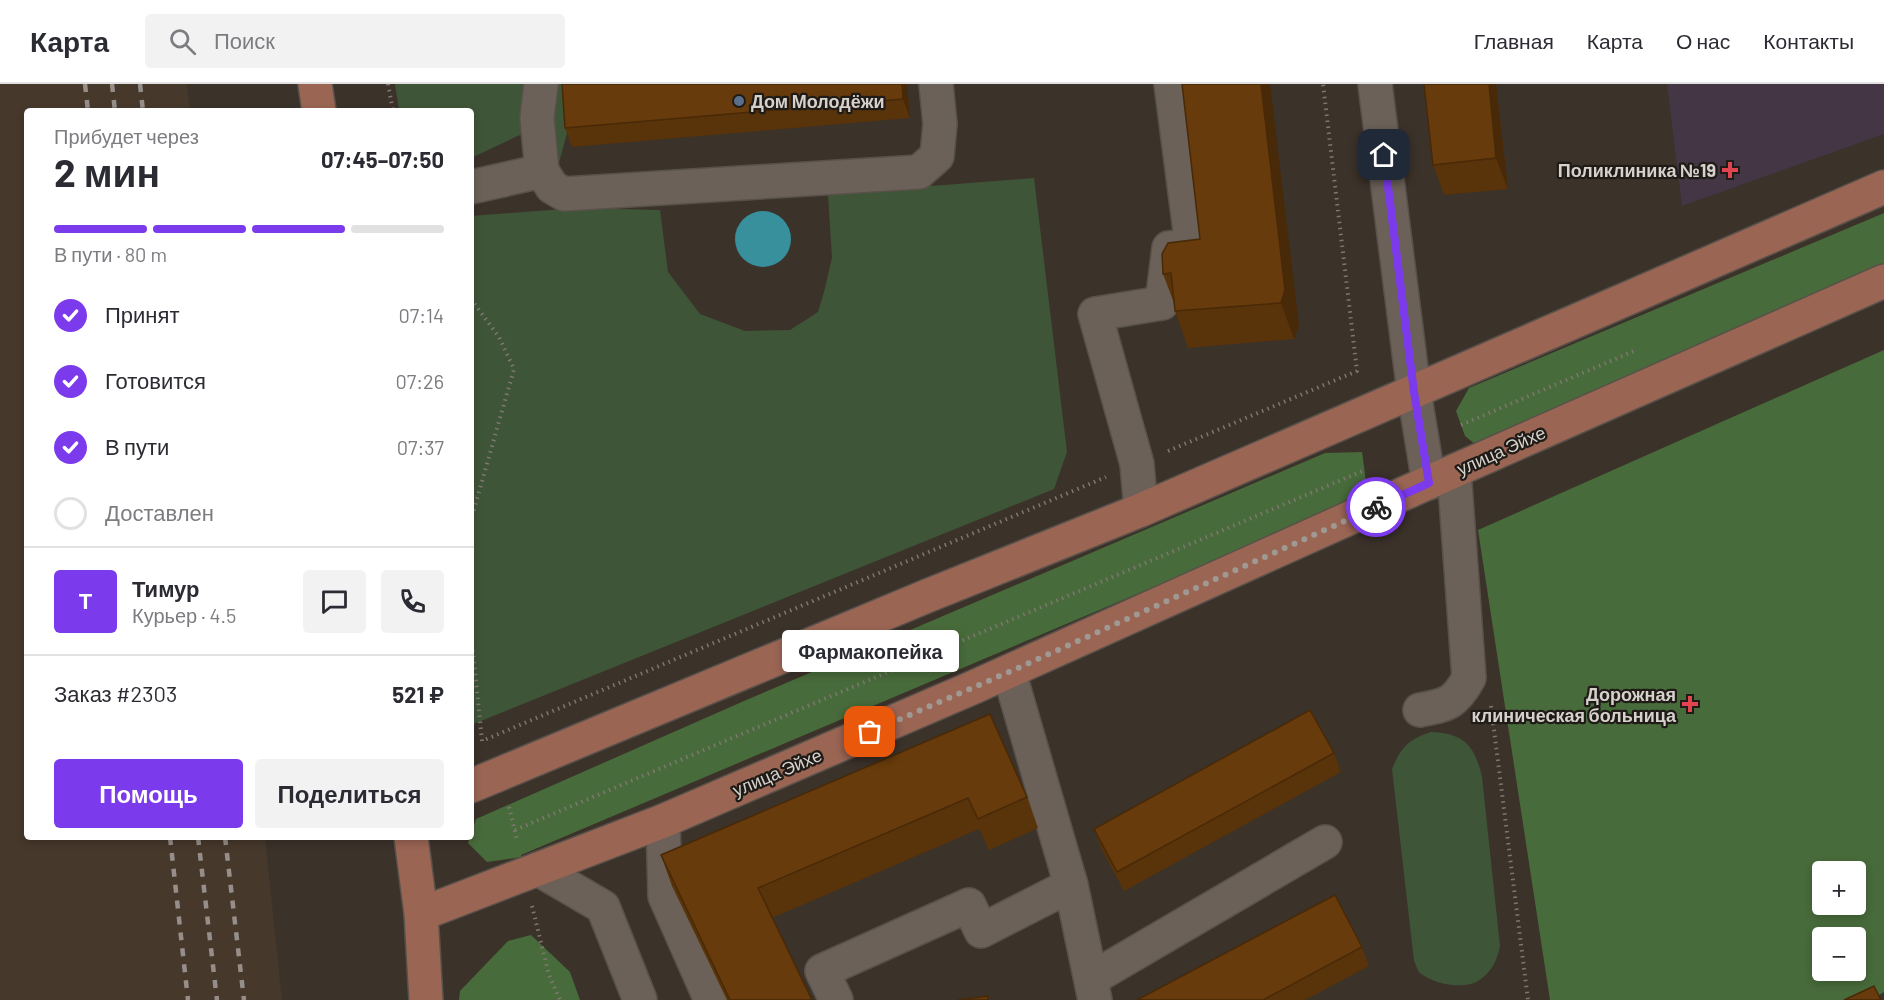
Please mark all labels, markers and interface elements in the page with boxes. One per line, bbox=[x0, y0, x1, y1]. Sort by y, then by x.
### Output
search box bbox=[145, 14, 565, 68]
text: Карта bbox=[30, 24, 109, 58]
icon: search bbox=[166, 25, 199, 58]
text: Поиск bbox=[214, 27, 275, 53]
text: Главная bbox=[1474, 28, 1554, 53]
text: Карта bbox=[1587, 28, 1643, 53]
text: О нас bbox=[1676, 28, 1730, 53]
text: Контакты bbox=[1763, 28, 1854, 53]
place label: Дом Молодёжи bbox=[751, 90, 884, 112]
marker: Дом Молодёжи bbox=[732, 94, 746, 108]
text: Прибудет через bbox=[54, 124, 199, 148]
pin bbox=[1358, 129, 1409, 180]
icon: home bbox=[1367, 138, 1400, 171]
text: 07:45–07:50 bbox=[321, 146, 444, 172]
text: 2 мин bbox=[54, 148, 160, 195]
place label: Поликлиника №19 bbox=[1558, 159, 1716, 181]
marker: Поликлиника №19 bbox=[1721, 161, 1739, 179]
text: В пути · 80 m bbox=[54, 242, 167, 266]
icon: check bbox=[54, 299, 87, 332]
text: Принят bbox=[105, 301, 179, 327]
text: 07:14 bbox=[398, 303, 444, 327]
icon: check bbox=[54, 365, 87, 398]
text: Готовится bbox=[105, 367, 206, 393]
text: 07:26 bbox=[395, 369, 444, 393]
street label: улица Эйхе bbox=[1453, 421, 1549, 479]
icon: check bbox=[54, 431, 87, 464]
text: В пути bbox=[105, 433, 169, 459]
text: 07:37 bbox=[397, 435, 444, 459]
courier bbox=[1346, 477, 1406, 537]
icon: bike bbox=[1360, 491, 1393, 524]
text: Доставлен bbox=[105, 499, 214, 525]
button: chat bbox=[303, 570, 366, 633]
button: phone bbox=[381, 570, 444, 633]
text: Тимур bbox=[132, 575, 200, 601]
text: Т bbox=[79, 587, 92, 613]
text: Курьер · 4.5 bbox=[132, 603, 236, 627]
callout: Фармакопейка bbox=[782, 630, 958, 672]
text: Фармакопейка bbox=[798, 639, 943, 663]
text: Заказ #2303 bbox=[54, 680, 177, 706]
text: 521 ₽ bbox=[392, 681, 444, 707]
place label: Дорожная клиническая больница bbox=[1472, 683, 1677, 726]
marker: Дорожная клиническая больница bbox=[1681, 695, 1699, 713]
pin bbox=[844, 706, 895, 757]
icon: bag bbox=[853, 715, 886, 748]
street label: улица Эйхе bbox=[729, 743, 825, 801]
button: Помощь bbox=[54, 759, 243, 828]
button: Поделиться bbox=[255, 759, 444, 828]
map controls bbox=[1812, 861, 1866, 981]
button: + bbox=[1812, 861, 1866, 915]
button: − bbox=[1812, 927, 1866, 981]

